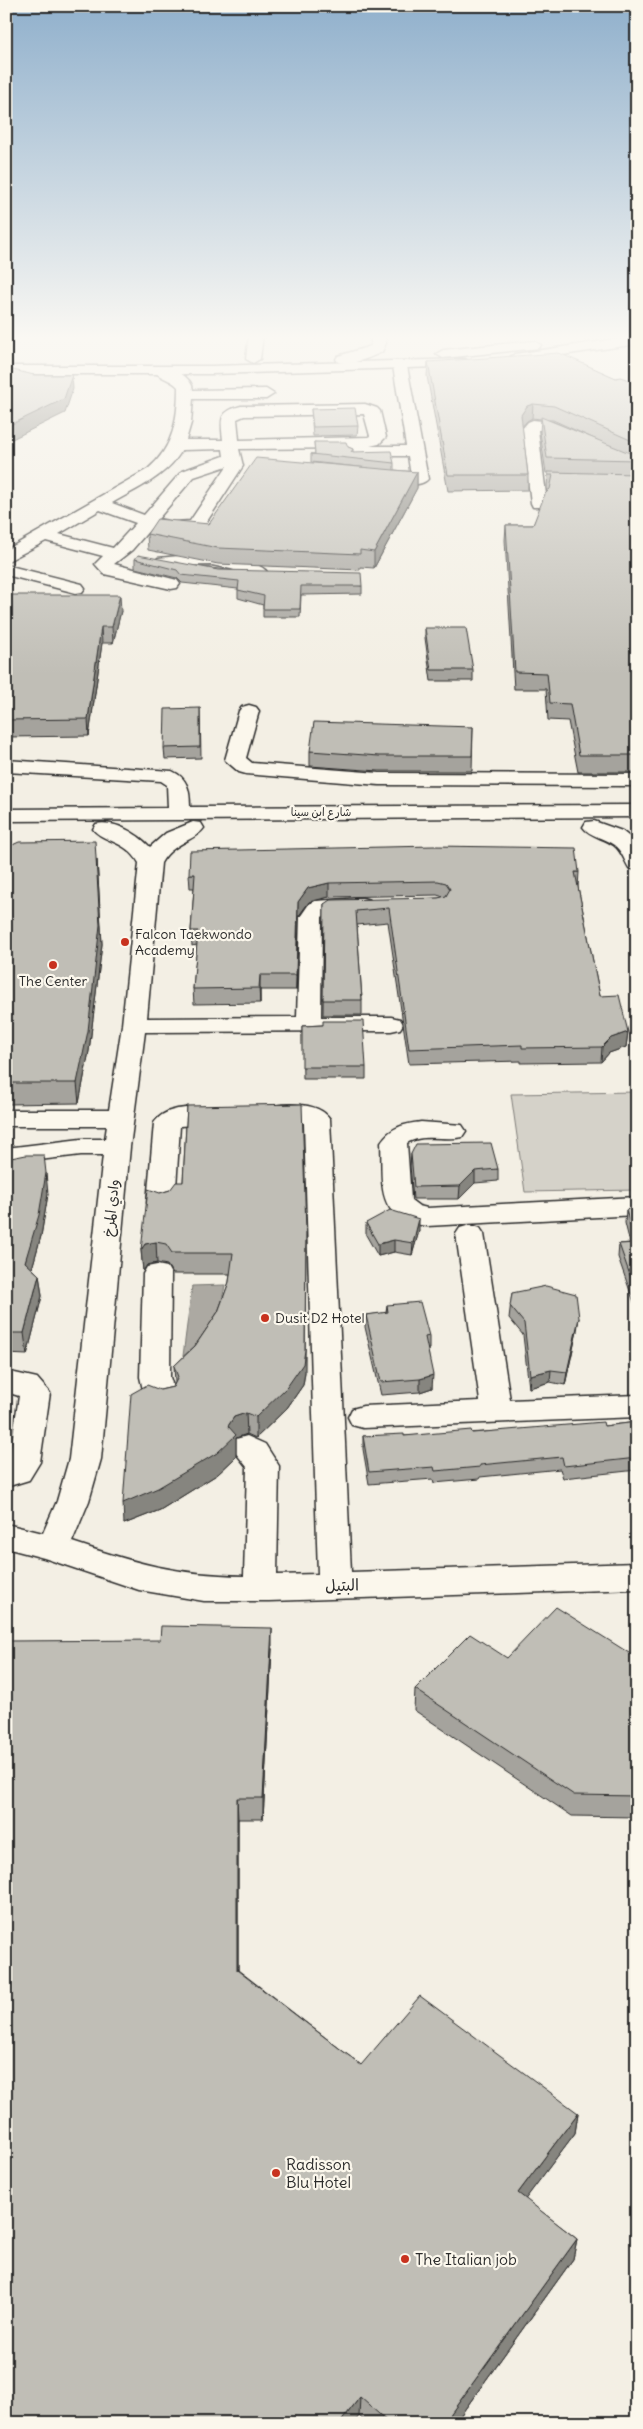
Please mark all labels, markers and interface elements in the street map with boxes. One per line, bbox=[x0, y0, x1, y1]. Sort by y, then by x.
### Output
street label: شارع ابن سينا bbox=[291, 805, 351, 821]
place label: Falcon Taekwondo Academy bbox=[135, 925, 252, 959]
marker: Falcon Taekwondo Academy bbox=[119, 936, 131, 948]
marker: The Center bbox=[47, 959, 59, 971]
place label: The Center bbox=[19, 972, 88, 990]
street label: وادي المرخ bbox=[99, 1178, 125, 1238]
place label: Dusit D2 Hotel bbox=[275, 1309, 365, 1327]
marker: Dusit D2 Hotel bbox=[259, 1312, 271, 1324]
street label: البتيل bbox=[325, 1574, 359, 1596]
place label: Radisson Blu Hotel bbox=[286, 2154, 351, 2192]
marker: Radisson Blu Hotel bbox=[270, 2167, 282, 2179]
place label: The Italian job bbox=[415, 2249, 517, 2269]
marker: The Italian job bbox=[399, 2253, 411, 2265]

